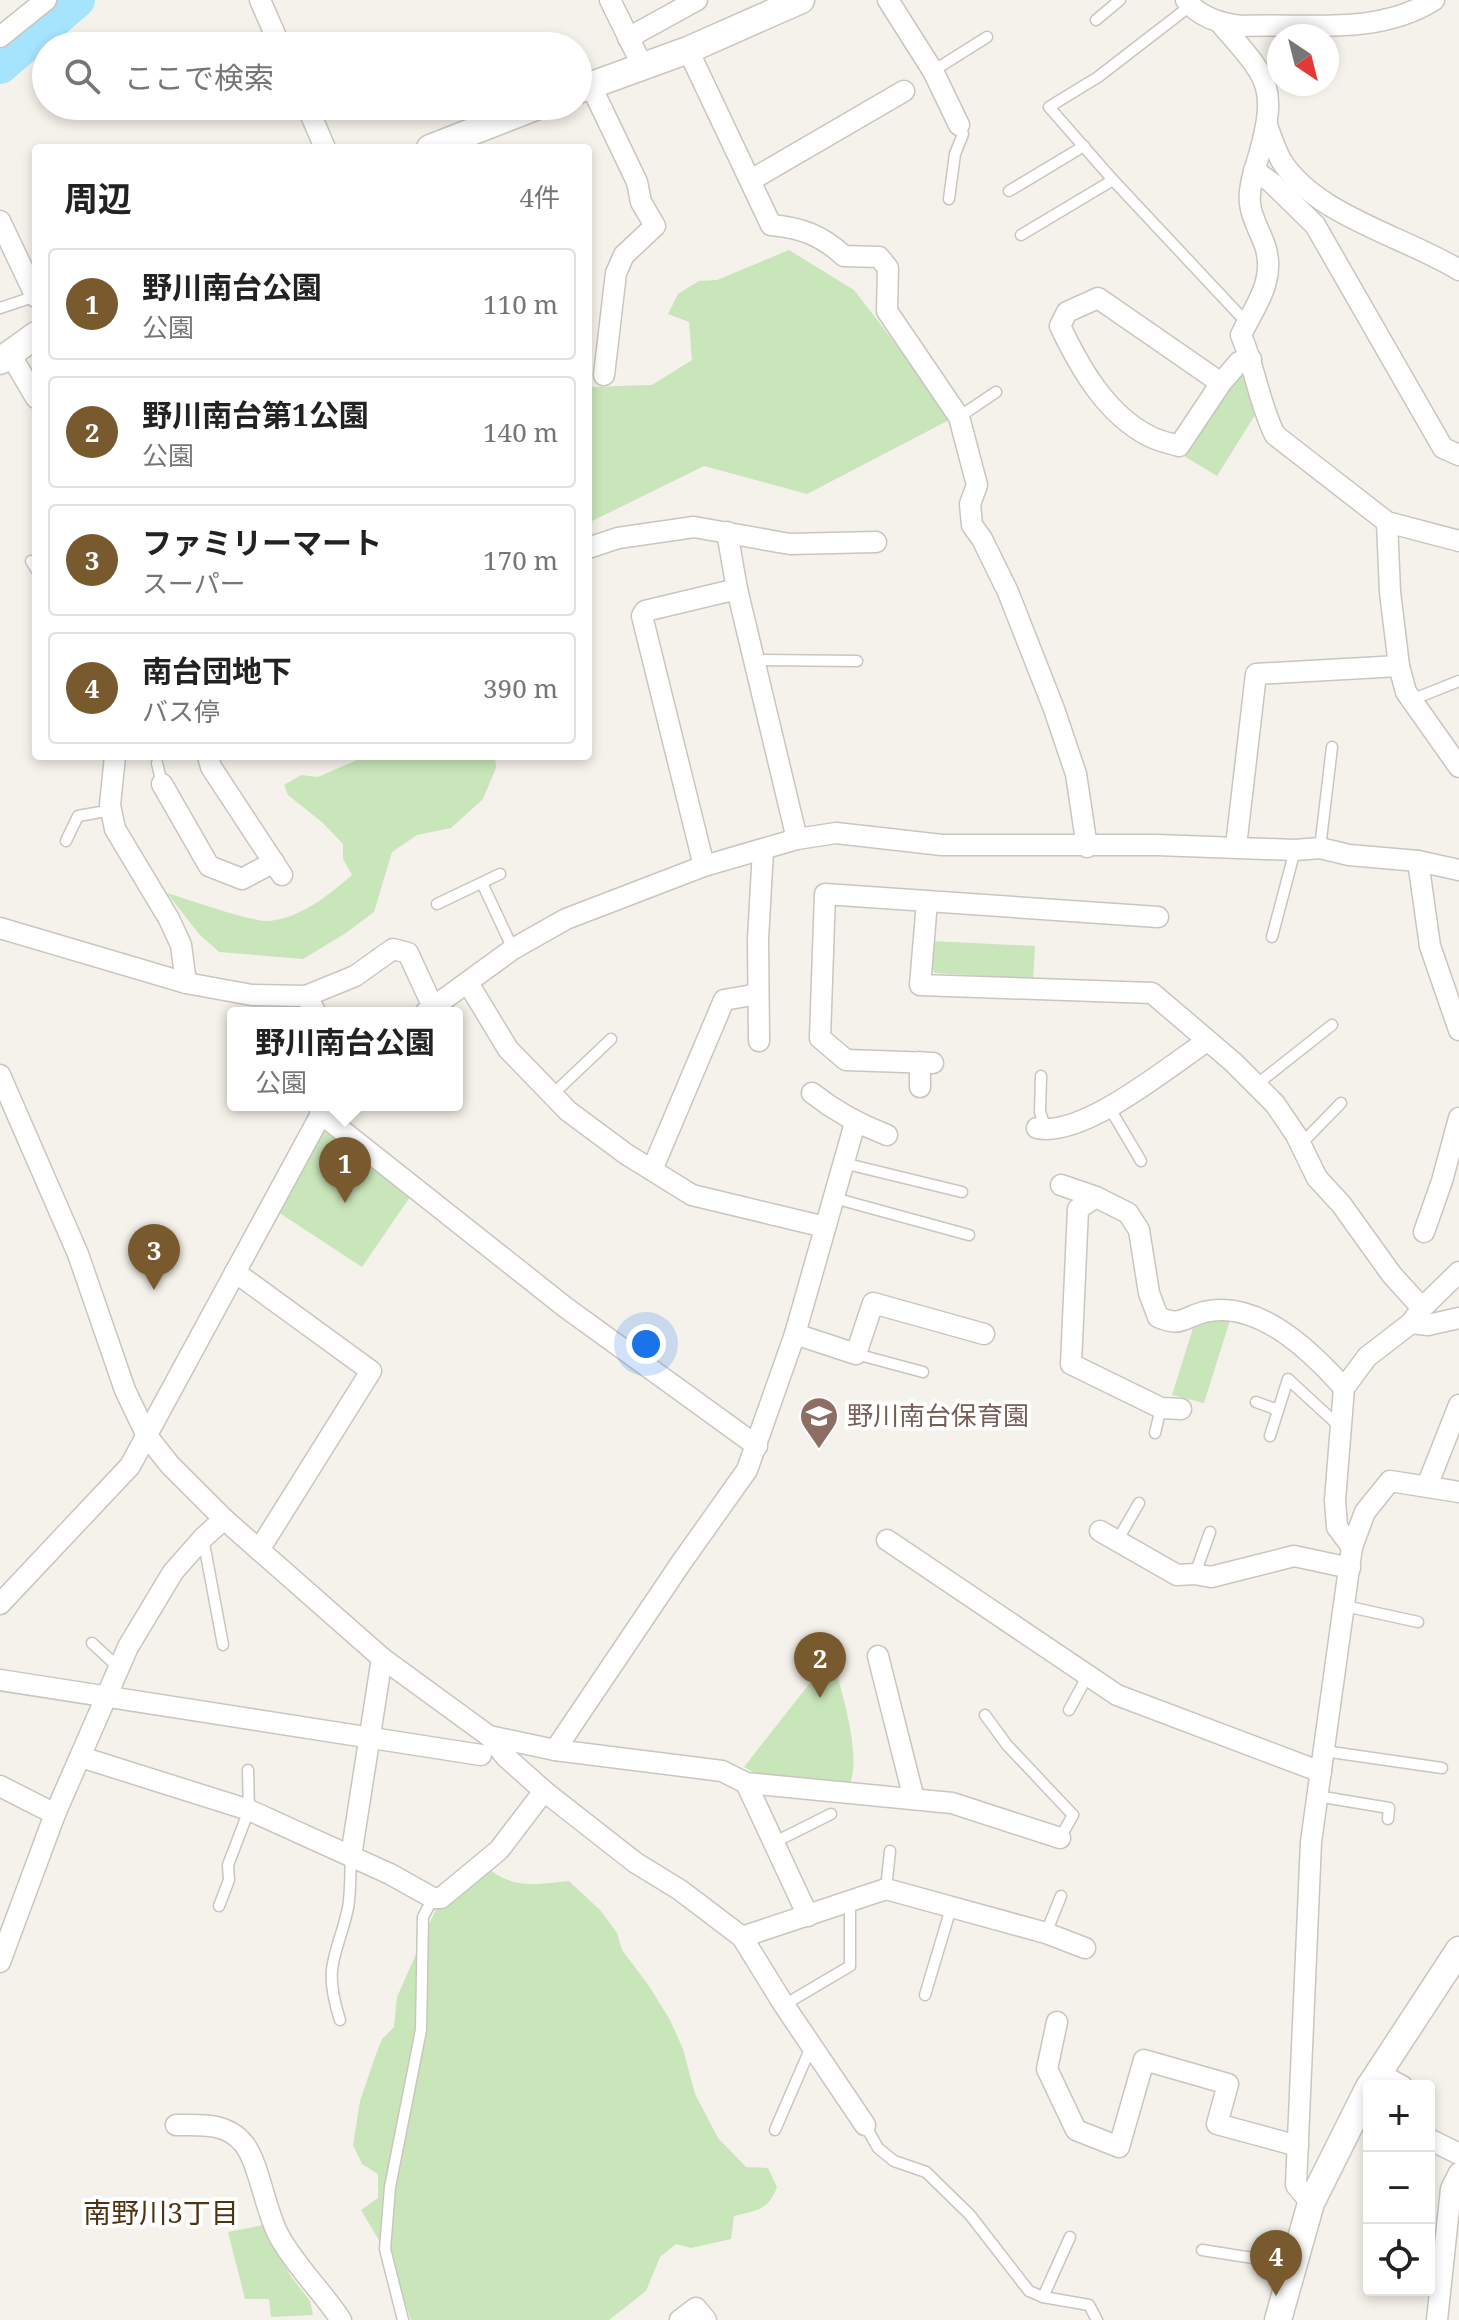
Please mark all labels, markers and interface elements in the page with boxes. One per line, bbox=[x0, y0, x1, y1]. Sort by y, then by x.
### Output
north arrow bbox=[1267, 24, 1339, 96]
search box bbox=[32, 32, 592, 120]
icon: search bbox=[60, 54, 104, 98]
text: ここで検索 bbox=[124, 57, 274, 98]
text: 周辺 bbox=[64, 175, 132, 221]
text: 4件 bbox=[519, 179, 560, 215]
text: 野川南台公園 bbox=[142, 266, 322, 307]
text: 1 bbox=[85, 286, 99, 322]
text: 110 m bbox=[483, 286, 558, 322]
text: 公園 bbox=[142, 309, 194, 345]
text: 野川南台第1公園 bbox=[142, 394, 369, 435]
text: 2 bbox=[85, 414, 99, 450]
text: 140 m bbox=[483, 414, 558, 450]
text: 公園 bbox=[142, 437, 194, 473]
text: ファミリーマート bbox=[142, 522, 382, 563]
text: 3 bbox=[85, 542, 99, 578]
text: 170 m bbox=[483, 542, 558, 578]
text: スーパー bbox=[142, 565, 246, 601]
text: 南台団地下 bbox=[142, 650, 292, 691]
text: 4 bbox=[85, 670, 99, 706]
text: 390 m bbox=[483, 670, 558, 706]
text: バス停 bbox=[142, 693, 220, 729]
popup bbox=[227, 1007, 463, 1111]
text: 野川南台公園 bbox=[255, 1021, 435, 1062]
text: 公園 bbox=[255, 1064, 307, 1100]
pin: 1 bbox=[319, 1137, 371, 1203]
pin: 3 bbox=[128, 1224, 180, 1290]
your location bbox=[626, 1324, 666, 1364]
school or university icon: 野川南台保育園 bbox=[798, 1395, 840, 1450]
place label: 野川南台保育園 bbox=[847, 1397, 1029, 1433]
pin: 2 bbox=[794, 1632, 846, 1698]
map controls bbox=[1363, 2080, 1435, 2296]
button: + bbox=[1363, 2080, 1435, 2152]
button: − bbox=[1363, 2152, 1435, 2224]
district label: 南野川3丁目 bbox=[83, 2193, 239, 2231]
button: locate bbox=[1363, 2224, 1435, 2296]
pin: 4 bbox=[1250, 2230, 1302, 2296]

